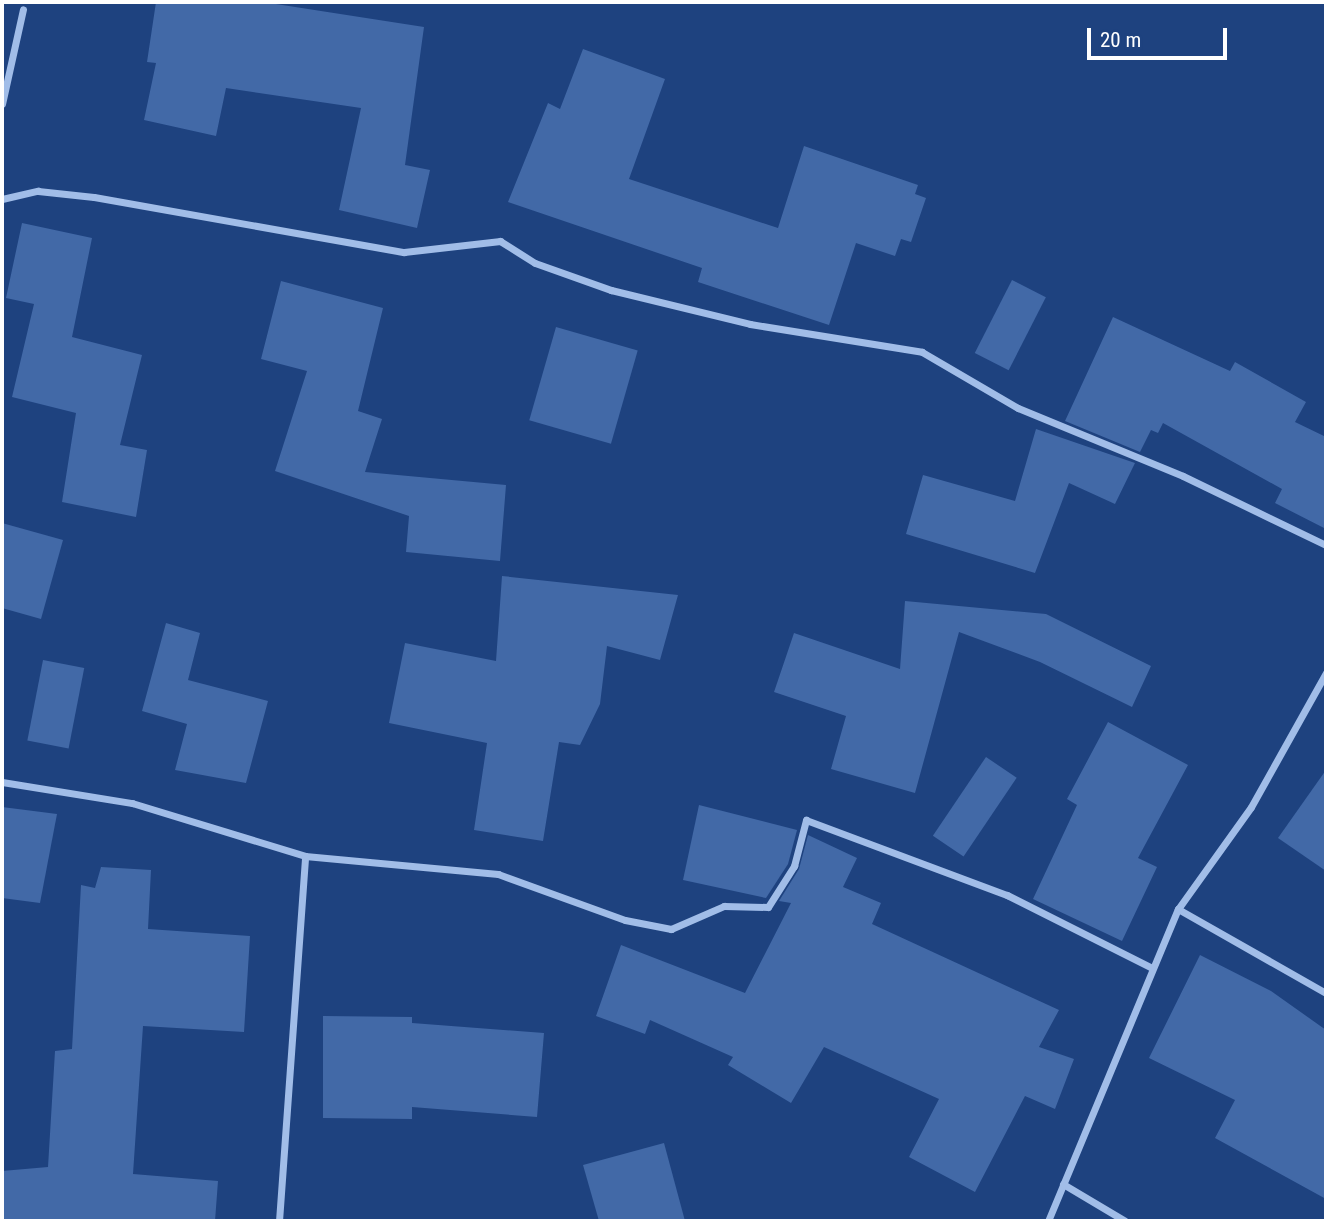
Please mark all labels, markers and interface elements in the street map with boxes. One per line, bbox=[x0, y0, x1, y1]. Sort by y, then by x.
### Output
scale bar bbox=[1090, 14, 1230, 58]
text: 20 m bbox=[1100, 28, 1141, 52]

